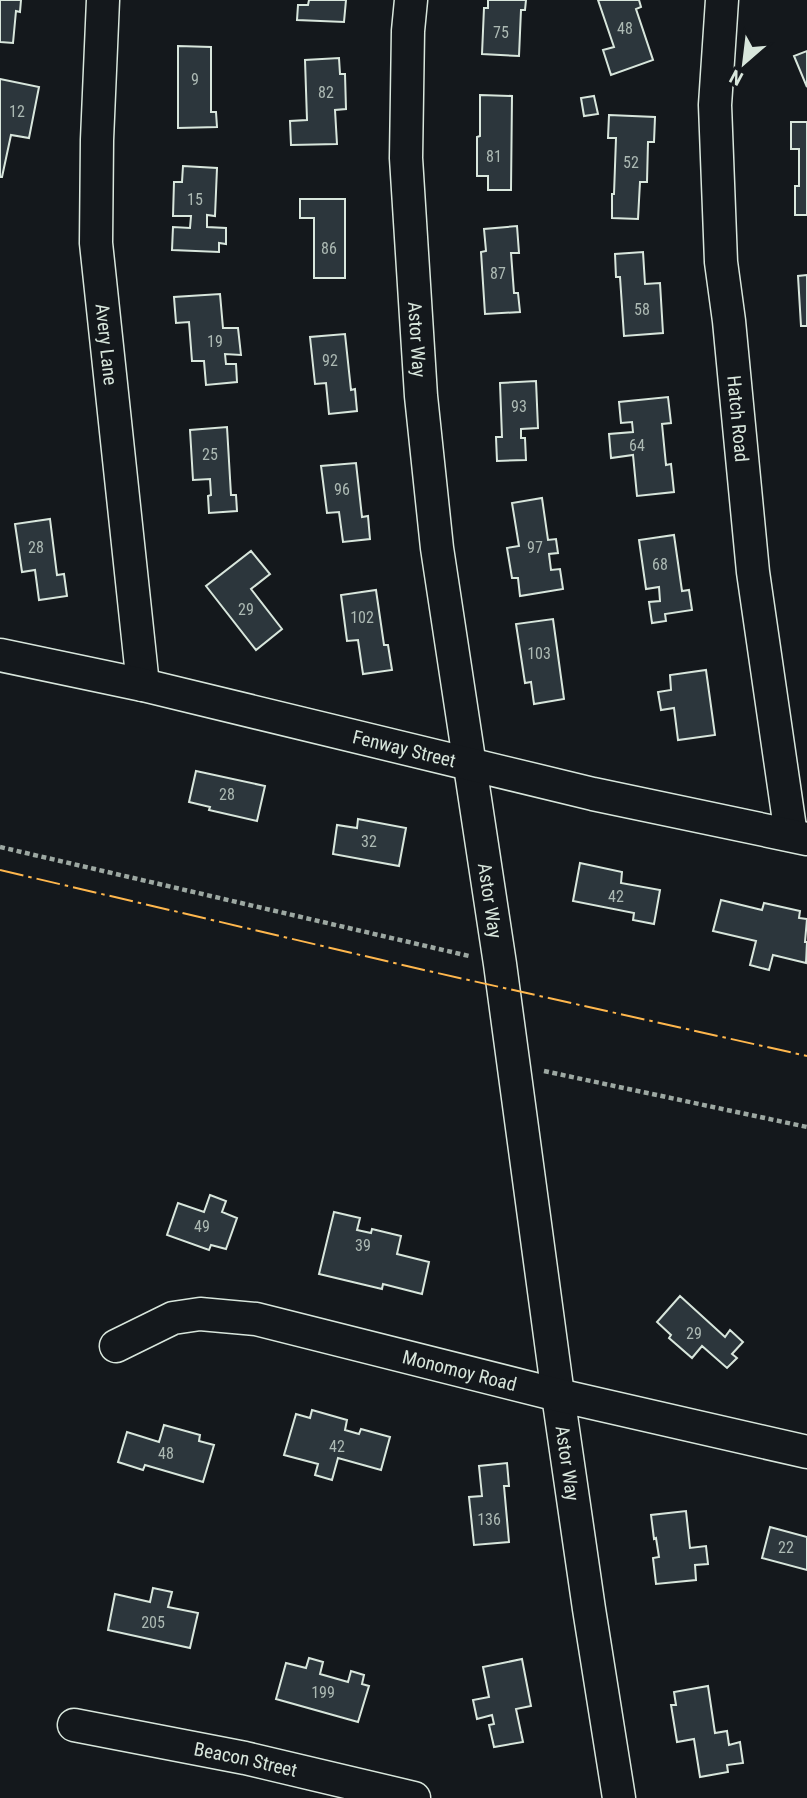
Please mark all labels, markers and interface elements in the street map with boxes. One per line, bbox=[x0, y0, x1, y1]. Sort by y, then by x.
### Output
house number: 48 bbox=[617, 19, 633, 38]
house number: 75 bbox=[493, 23, 509, 42]
north arrow bbox=[709, 28, 779, 98]
text: N bbox=[726, 65, 747, 90]
house number: 9 bbox=[191, 70, 199, 89]
house number: 82 bbox=[318, 83, 334, 102]
house number: 12 bbox=[9, 102, 25, 121]
house number: 81 bbox=[486, 147, 502, 166]
house number: 52 bbox=[623, 153, 639, 172]
house number: 15 bbox=[187, 190, 203, 209]
house number: 86 bbox=[321, 239, 337, 258]
house number: 87 bbox=[490, 264, 506, 283]
house number: 58 bbox=[634, 300, 650, 319]
street label: Astor Way bbox=[403, 301, 431, 378]
street label: Avery Lane bbox=[91, 302, 122, 386]
house number: 19 bbox=[207, 332, 223, 351]
house number: 92 bbox=[322, 351, 338, 370]
street label: Hatch Road bbox=[722, 374, 753, 463]
house number: 93 bbox=[511, 397, 527, 416]
house number: 64 bbox=[629, 436, 645, 455]
house number: 25 bbox=[202, 445, 218, 464]
house number: 96 bbox=[334, 480, 350, 499]
house number: 28 bbox=[28, 538, 44, 557]
house number: 97 bbox=[527, 538, 543, 557]
house number: 68 bbox=[652, 555, 668, 574]
house number: 29 bbox=[238, 600, 254, 619]
house number: 102 bbox=[350, 608, 374, 627]
house number: 103 bbox=[527, 644, 551, 663]
street label: Fenway Street bbox=[350, 725, 458, 772]
house number: 28 bbox=[219, 785, 235, 804]
house number: 32 bbox=[361, 832, 377, 851]
street label: Astor Way bbox=[473, 861, 507, 940]
house number: 42 bbox=[608, 887, 624, 906]
house number: 49 bbox=[194, 1217, 210, 1236]
house number: 39 bbox=[355, 1236, 371, 1255]
house number: 29 bbox=[686, 1324, 702, 1343]
street label: Monomoy Road bbox=[400, 1345, 519, 1396]
street label: Astor Way bbox=[551, 1424, 584, 1503]
house number: 42 bbox=[329, 1437, 345, 1456]
house number: 48 bbox=[158, 1444, 174, 1463]
house number: 136 bbox=[477, 1510, 501, 1529]
house number: 22 bbox=[778, 1538, 794, 1557]
house number: 205 bbox=[141, 1613, 165, 1632]
house number: 199 bbox=[311, 1683, 335, 1702]
street label: Beacon Street bbox=[192, 1737, 299, 1782]

